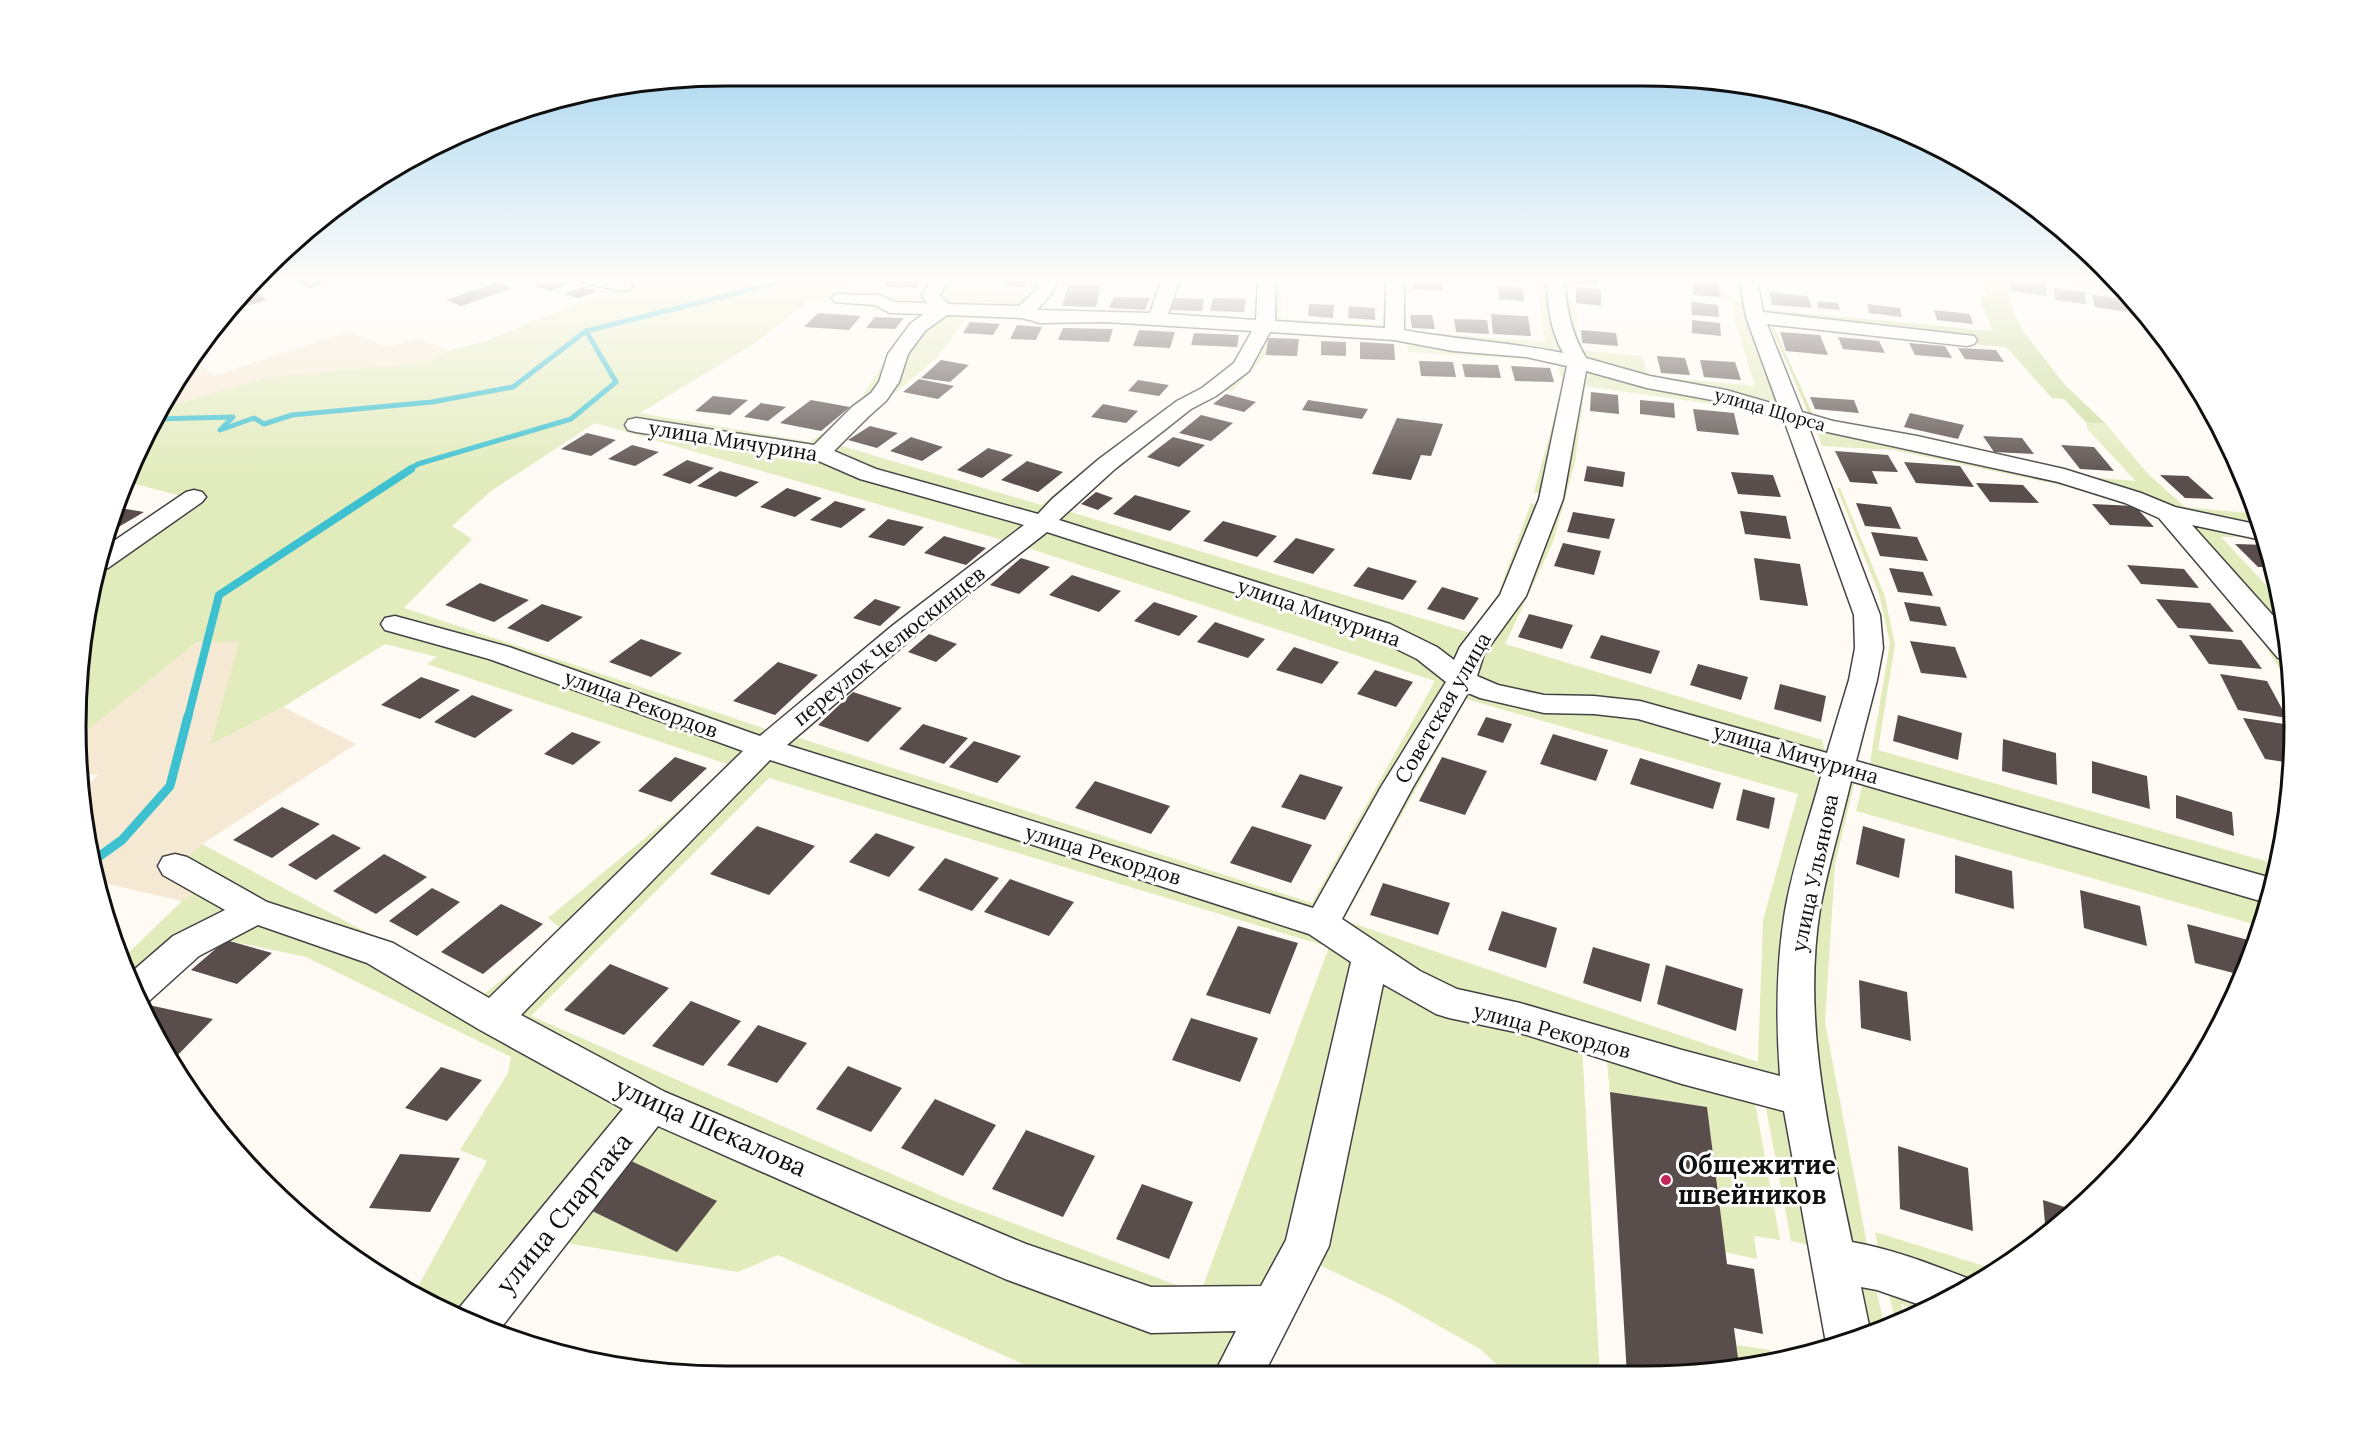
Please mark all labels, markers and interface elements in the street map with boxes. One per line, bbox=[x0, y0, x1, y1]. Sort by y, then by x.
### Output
street label: улица Щорса bbox=[1712, 383, 1828, 436]
street label: улица Мичурина bbox=[647, 414, 820, 467]
street label: переулок Челюскинцев bbox=[787, 560, 990, 732]
street label: улица Мичурина bbox=[1234, 572, 1404, 653]
street label: Советская улица bbox=[1388, 627, 1497, 788]
street label: улица Рекордов bbox=[561, 663, 722, 744]
street label: улица Мичурина bbox=[1710, 717, 1882, 790]
street label: улица Ульянова bbox=[1785, 792, 1844, 954]
street label: улица Рекордов bbox=[1022, 818, 1184, 891]
street label: улица Рекордов bbox=[1471, 997, 1634, 1064]
street label: улица Шекалова bbox=[610, 1070, 812, 1184]
street label: улица Спартака bbox=[488, 1125, 639, 1300]
place label: Общежитие швейников bbox=[1678, 1148, 1836, 1211]
marker: Общежитие швейников bbox=[1659, 1173, 1673, 1187]

